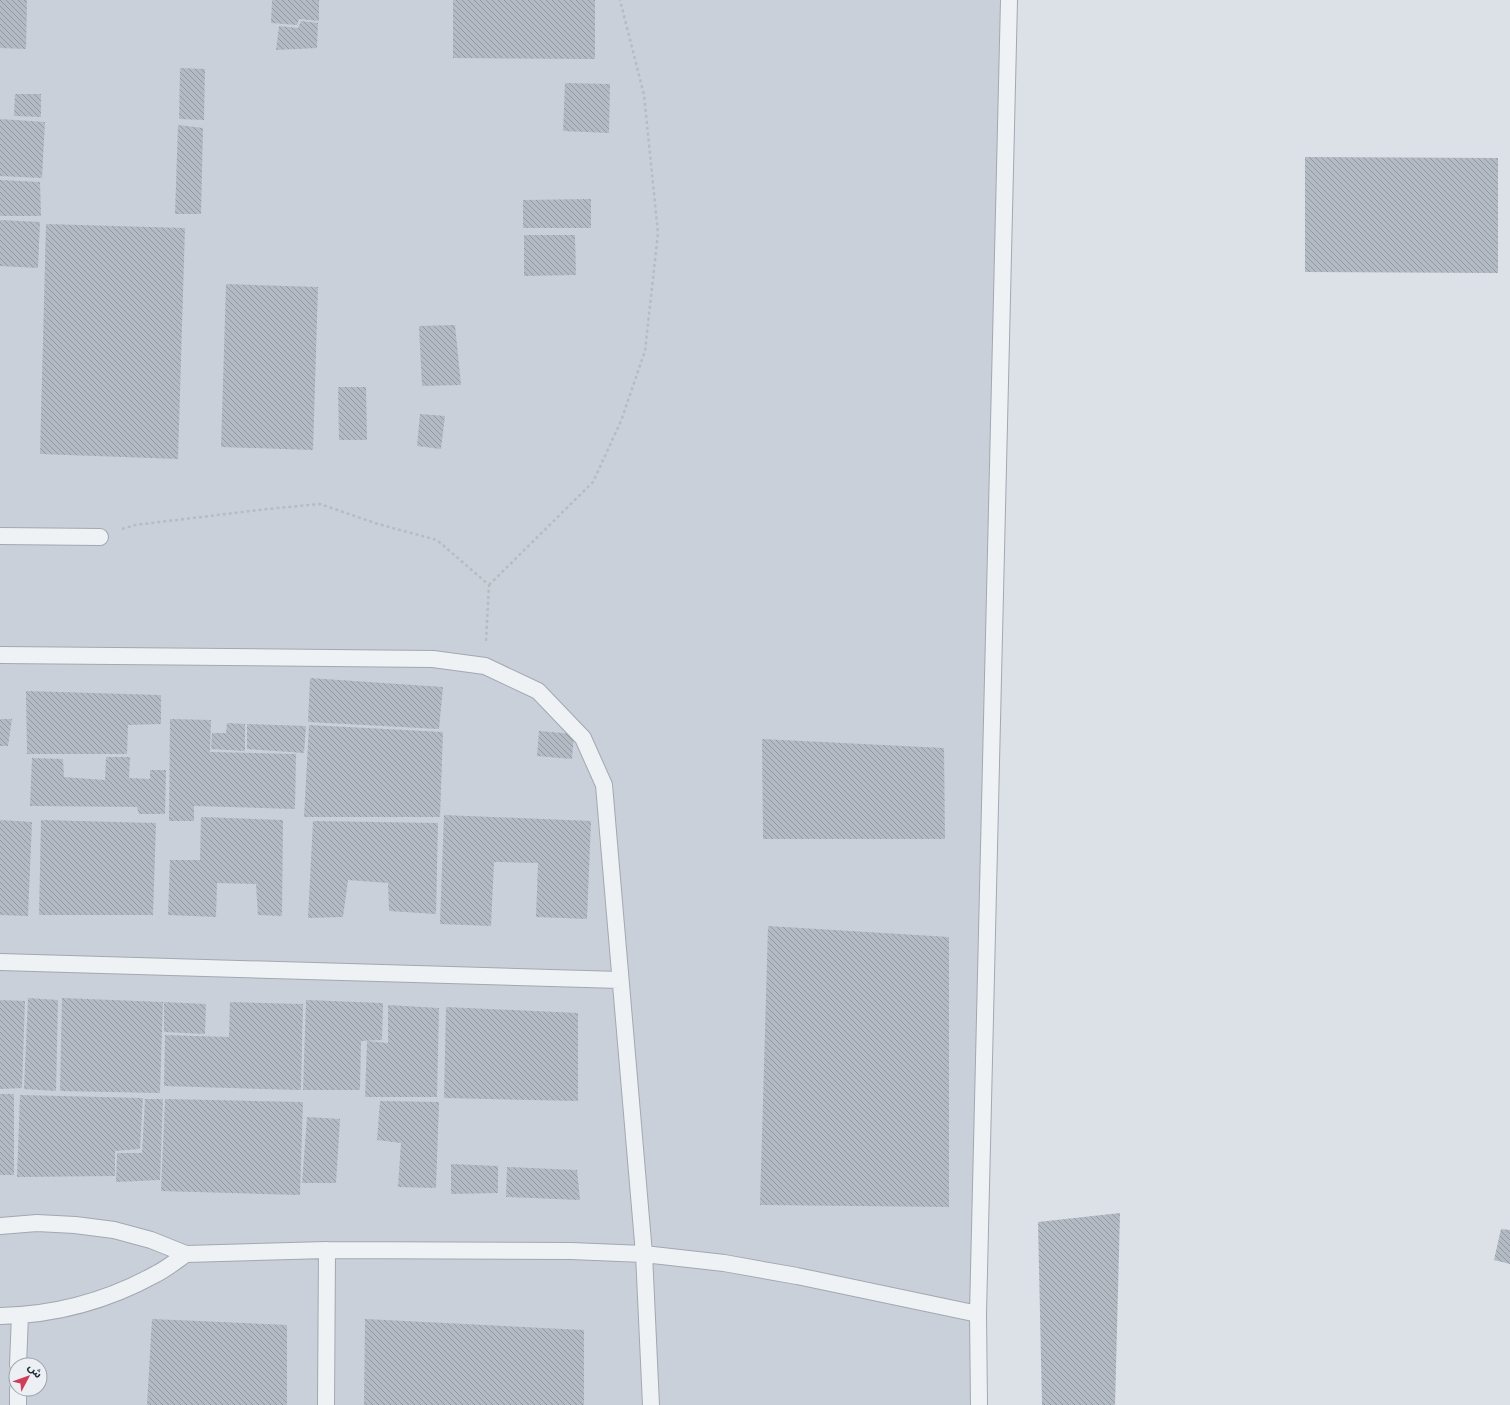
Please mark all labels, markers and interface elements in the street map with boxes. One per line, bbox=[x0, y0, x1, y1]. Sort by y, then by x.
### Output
north arrow bbox=[8, 1357, 48, 1397]
text: ش bbox=[25, 1360, 46, 1381]

